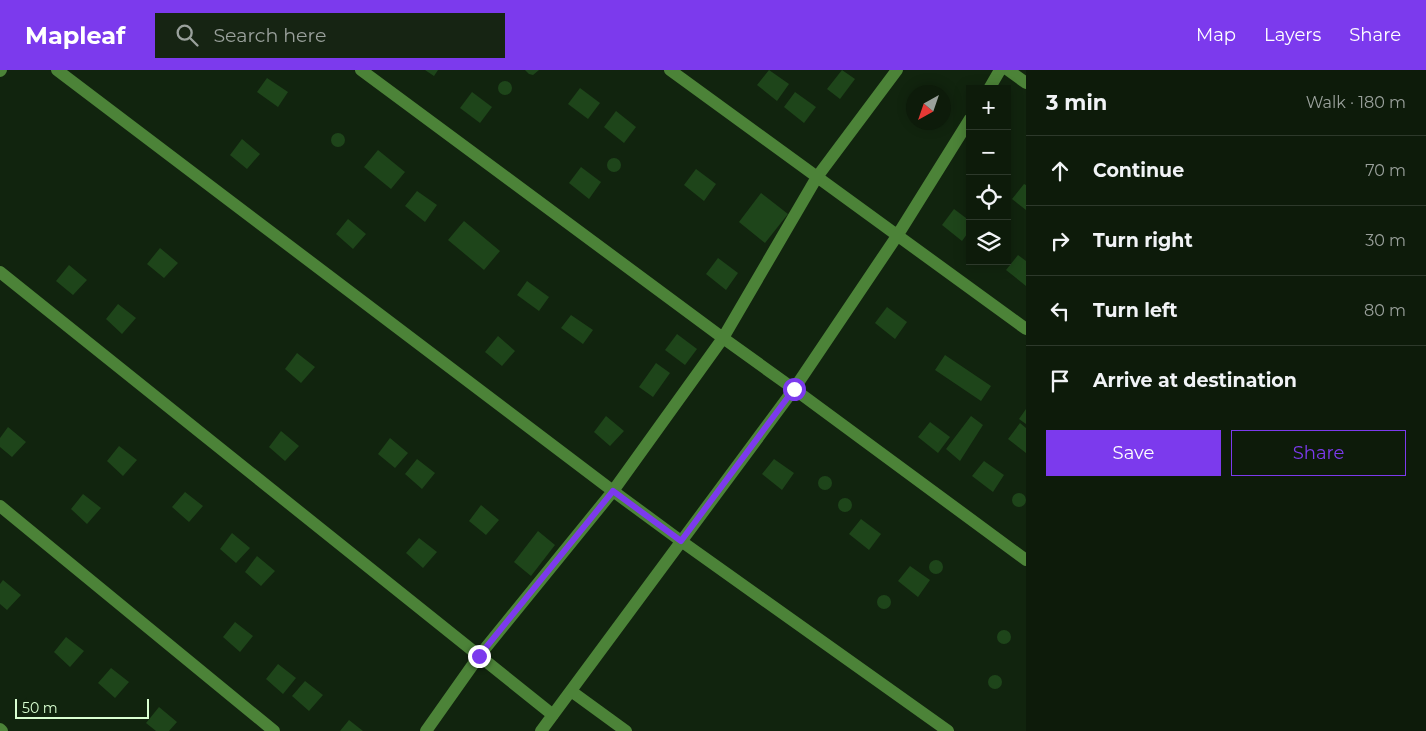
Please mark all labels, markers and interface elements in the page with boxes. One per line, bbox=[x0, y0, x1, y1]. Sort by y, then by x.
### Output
search box bbox=[155, 13, 505, 58]
text: Mapleaf bbox=[25, 21, 125, 50]
icon: search bbox=[173, 21, 201, 49]
text: Search here bbox=[213, 24, 326, 47]
text: Map bbox=[1196, 24, 1236, 46]
text: Layers bbox=[1264, 24, 1321, 46]
text: Share bbox=[1349, 24, 1401, 46]
north arrow bbox=[906, 85, 951, 130]
map controls bbox=[966, 85, 1011, 265]
button: + bbox=[966, 85, 1011, 130]
text: 3 min bbox=[1046, 90, 1107, 115]
text: Walk · 180 m bbox=[1306, 93, 1406, 112]
button: − bbox=[966, 130, 1011, 175]
icon: ahead bbox=[1046, 157, 1074, 185]
text: Continue bbox=[1093, 159, 1184, 182]
text: 70 m bbox=[1365, 161, 1406, 180]
button: locate bbox=[966, 175, 1011, 220]
button: layers bbox=[966, 220, 1011, 265]
icon: right bbox=[1046, 227, 1074, 255]
text: Turn right bbox=[1093, 229, 1193, 252]
text: 30 m bbox=[1365, 231, 1406, 250]
icon: left bbox=[1046, 297, 1074, 325]
text: Turn left bbox=[1093, 299, 1178, 322]
text: 80 m bbox=[1364, 301, 1406, 320]
icon: arrive bbox=[1046, 367, 1074, 395]
text: Arrive at destination bbox=[1093, 369, 1297, 392]
route start bbox=[783, 378, 806, 401]
button: Save bbox=[1046, 430, 1221, 476]
button: Share bbox=[1231, 430, 1406, 476]
route end bbox=[468, 645, 491, 668]
scale bar bbox=[15, 696, 149, 719]
text: 50 m bbox=[22, 699, 58, 717]

